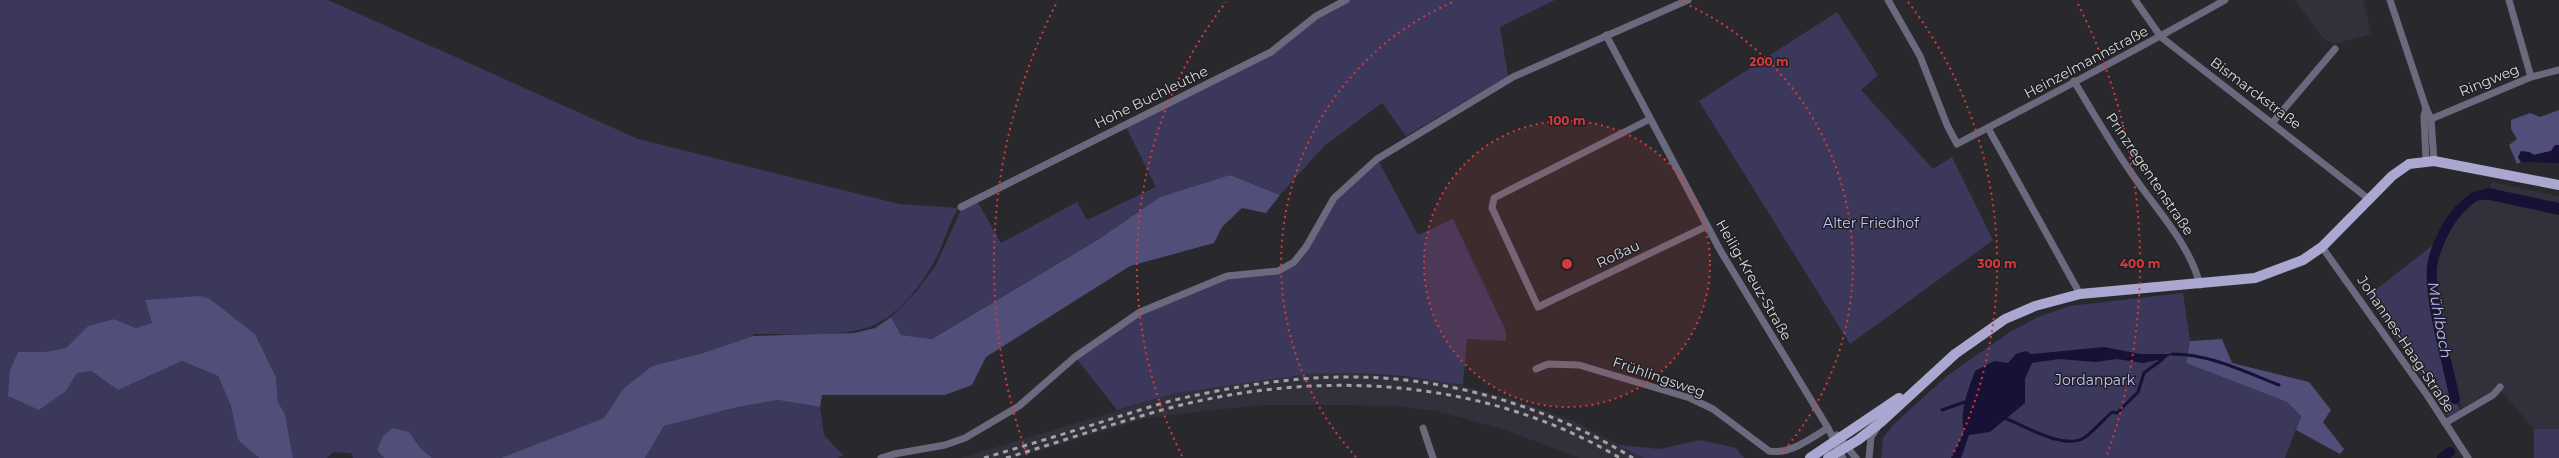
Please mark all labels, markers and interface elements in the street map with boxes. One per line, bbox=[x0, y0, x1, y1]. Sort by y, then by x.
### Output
street label: Heinzelmannstraße bbox=[2021, 22, 2151, 102]
street label: Bismarckstraße bbox=[2207, 53, 2305, 133]
text: 200 m bbox=[1749, 54, 1789, 69]
street label: Ringweg bbox=[2456, 60, 2522, 100]
street label: Hohe Buchleuthe bbox=[1091, 62, 1211, 132]
street label: Prinzregentenstraße bbox=[2102, 109, 2198, 239]
text: 100 m bbox=[1549, 113, 1585, 128]
park label: Alter Friedhof bbox=[1823, 214, 1920, 232]
street label: Heilig-Kreuz-Straße bbox=[1712, 216, 1796, 344]
street label: Roßau bbox=[1593, 236, 1643, 272]
text: 300 m bbox=[1976, 256, 2017, 271]
text: 400 m bbox=[2120, 256, 2160, 271]
centre of rings bbox=[1560, 257, 1574, 271]
street label: Johannes-Haag-Straße bbox=[2353, 271, 2458, 416]
water label: Mühlbach bbox=[2424, 280, 2456, 360]
street label: Frühlingsweg bbox=[1610, 353, 1708, 401]
park label: Jordanpark bbox=[2054, 371, 2136, 389]

